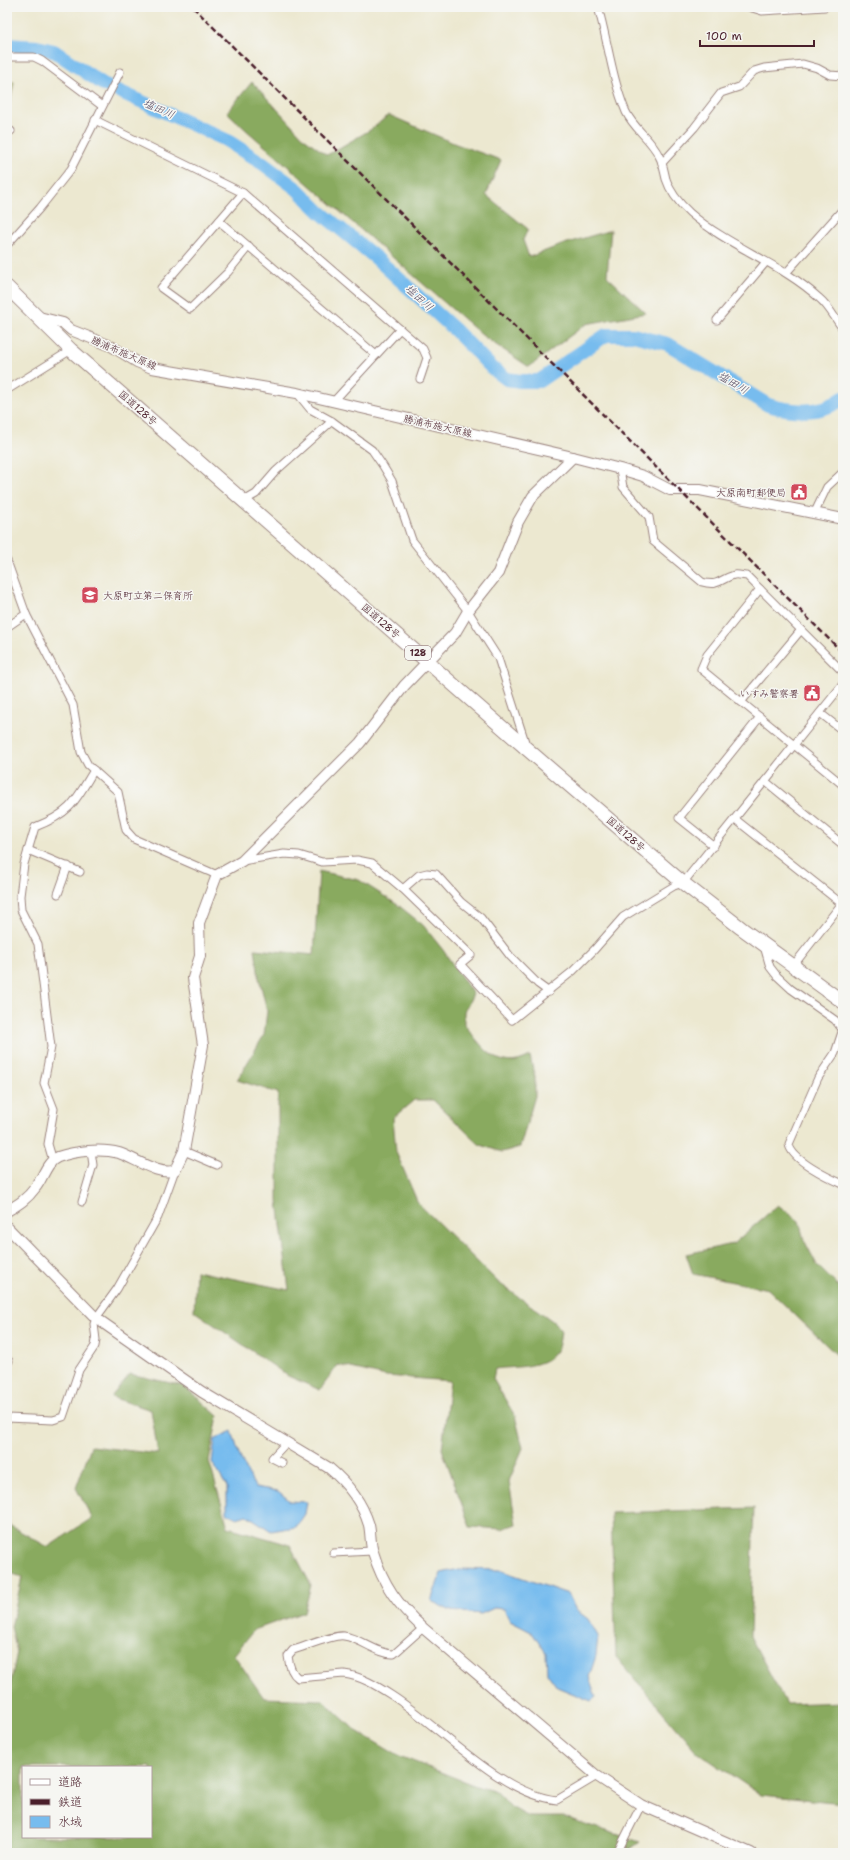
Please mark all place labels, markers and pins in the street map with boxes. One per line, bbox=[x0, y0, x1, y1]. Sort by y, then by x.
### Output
public building icon: 大原南町郵便局 bbox=[789, 482, 809, 502]
place label: 大原南町郵便局 bbox=[716, 486, 786, 499]
school or university icon: 大原町立第二保育所 bbox=[80, 585, 100, 605]
place label: 大原町立第二保育所 bbox=[103, 589, 193, 602]
public building icon: いすみ警察署 bbox=[802, 683, 822, 703]
place label: いすみ警察署 bbox=[740, 687, 799, 700]

